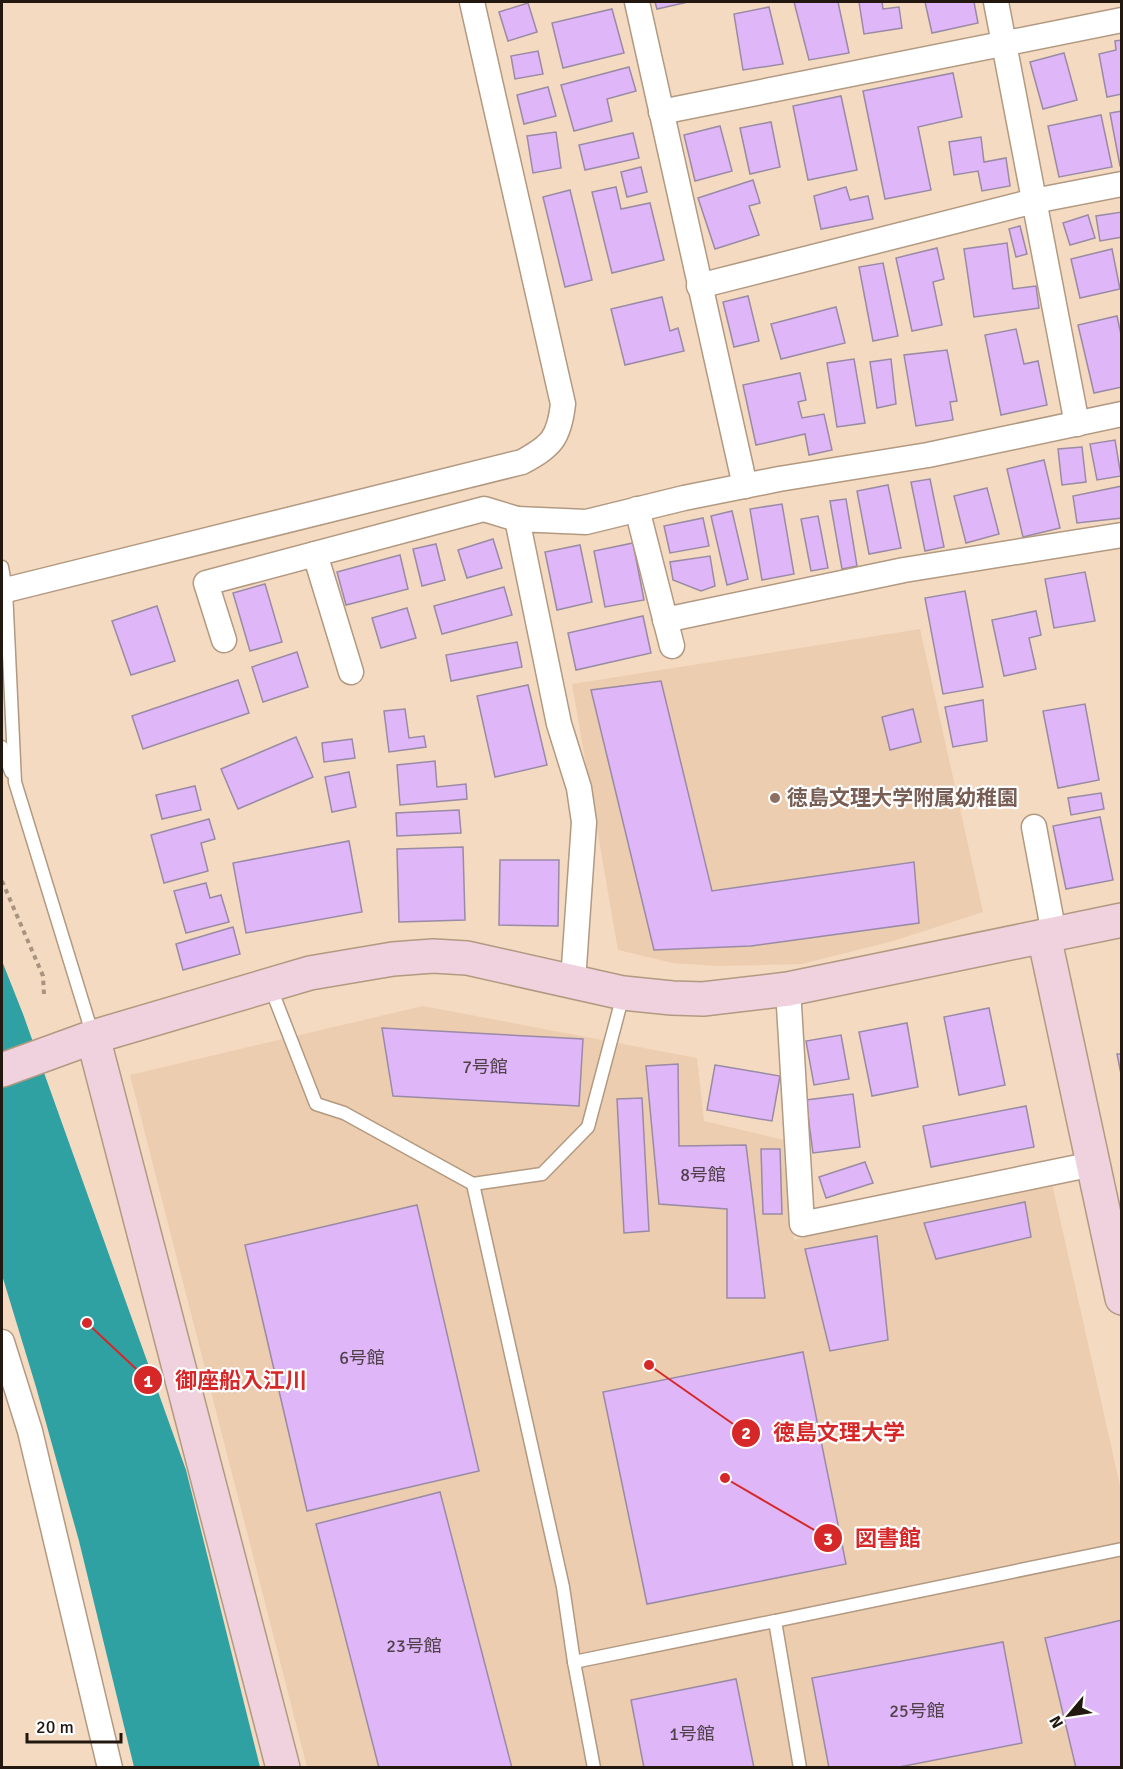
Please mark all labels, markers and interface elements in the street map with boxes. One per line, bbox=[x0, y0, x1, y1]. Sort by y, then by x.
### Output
place label: 徳島文理大学附属幼稚園 bbox=[787, 785, 1018, 811]
marker: 徳島文理大学附属幼稚園 bbox=[768, 791, 782, 805]
house number: 7号館 bbox=[462, 1056, 508, 1078]
house number: 8号館 bbox=[680, 1164, 726, 1186]
house number: 6号館 bbox=[339, 1347, 385, 1369]
callout: 御座船入江川 bbox=[133, 1360, 319, 1400]
text: 御座船入江川 bbox=[175, 1367, 307, 1394]
text: 1 bbox=[143, 1370, 153, 1392]
callout: 徳島文理大学 bbox=[731, 1413, 917, 1453]
text: 徳島文理大学 bbox=[773, 1419, 905, 1446]
text: 2 bbox=[741, 1422, 751, 1444]
callout: 図書館 bbox=[813, 1518, 933, 1558]
text: 図書館 bbox=[855, 1525, 921, 1552]
text: 3 bbox=[823, 1528, 833, 1550]
house number: 23号館 bbox=[386, 1635, 442, 1657]
north arrow bbox=[1039, 1685, 1099, 1745]
house number: 25号館 bbox=[889, 1700, 945, 1722]
scale bar bbox=[27, 1706, 122, 1744]
text: N bbox=[1045, 1712, 1068, 1732]
text: 20 m bbox=[36, 1716, 74, 1738]
house number: 1号館 bbox=[669, 1723, 715, 1745]

